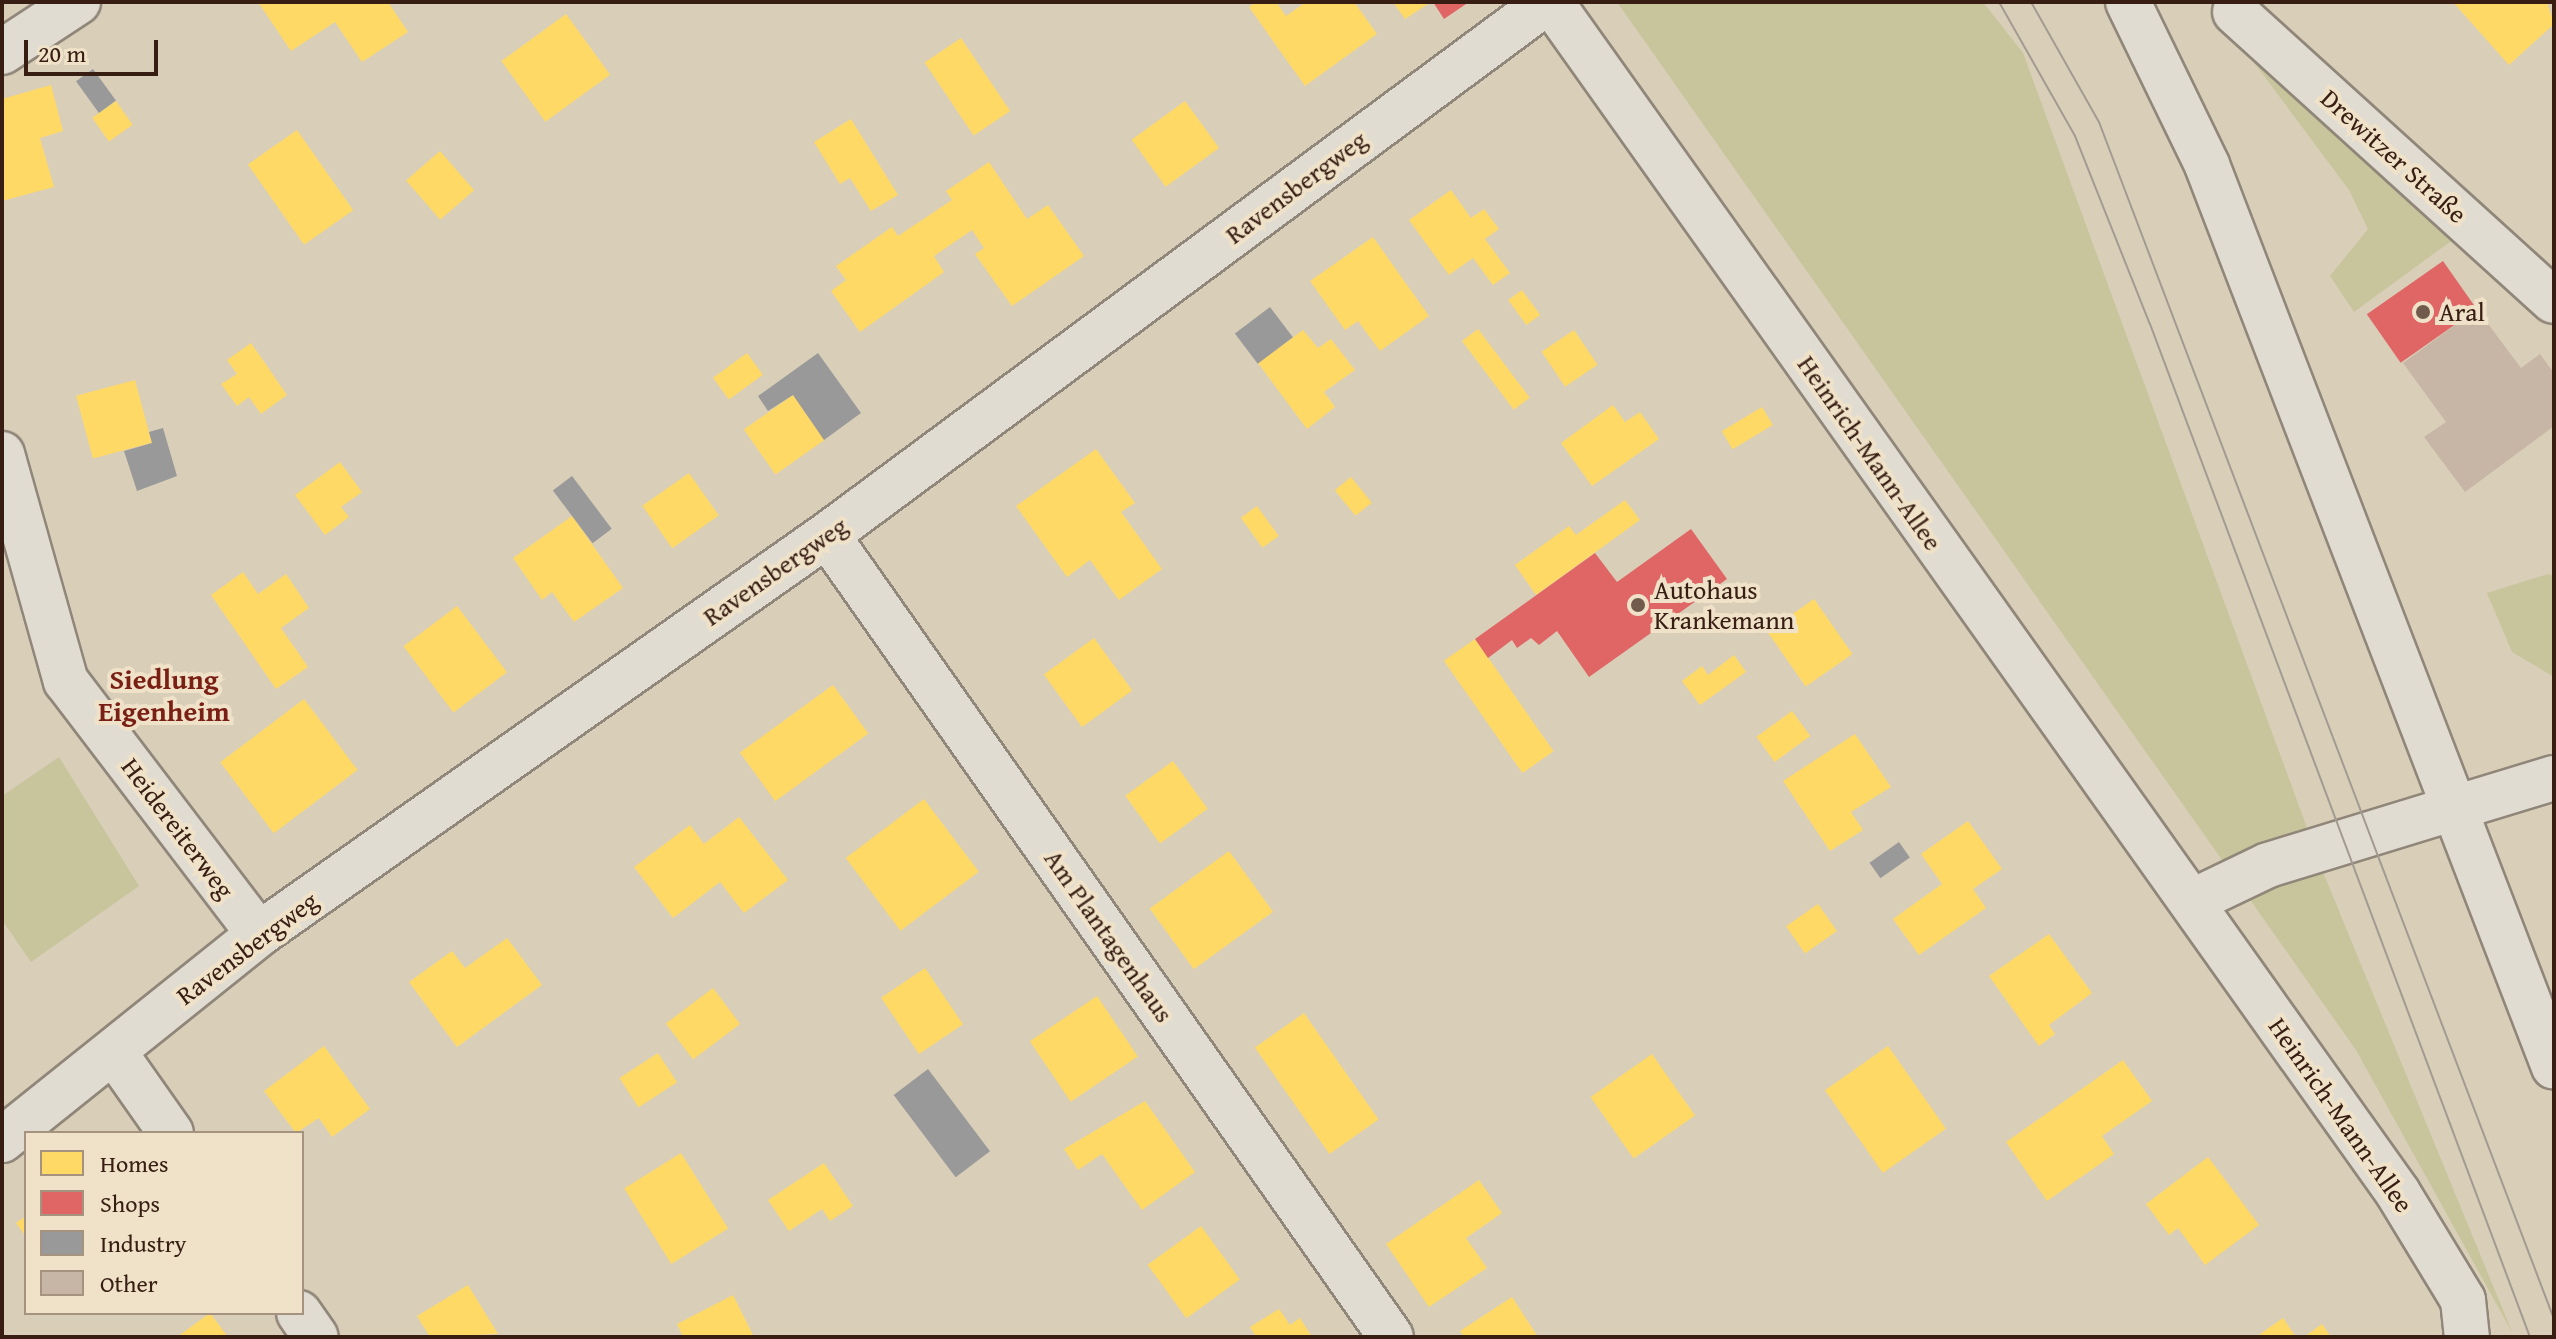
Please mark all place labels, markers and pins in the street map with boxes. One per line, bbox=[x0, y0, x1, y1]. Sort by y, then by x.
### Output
place label: Aral bbox=[2439, 296, 2485, 328]
marker: Aral bbox=[2414, 303, 2432, 321]
place label: Autohaus Krankemann bbox=[1654, 574, 1794, 636]
marker: Autohaus Krankemann bbox=[1629, 596, 1647, 614]

